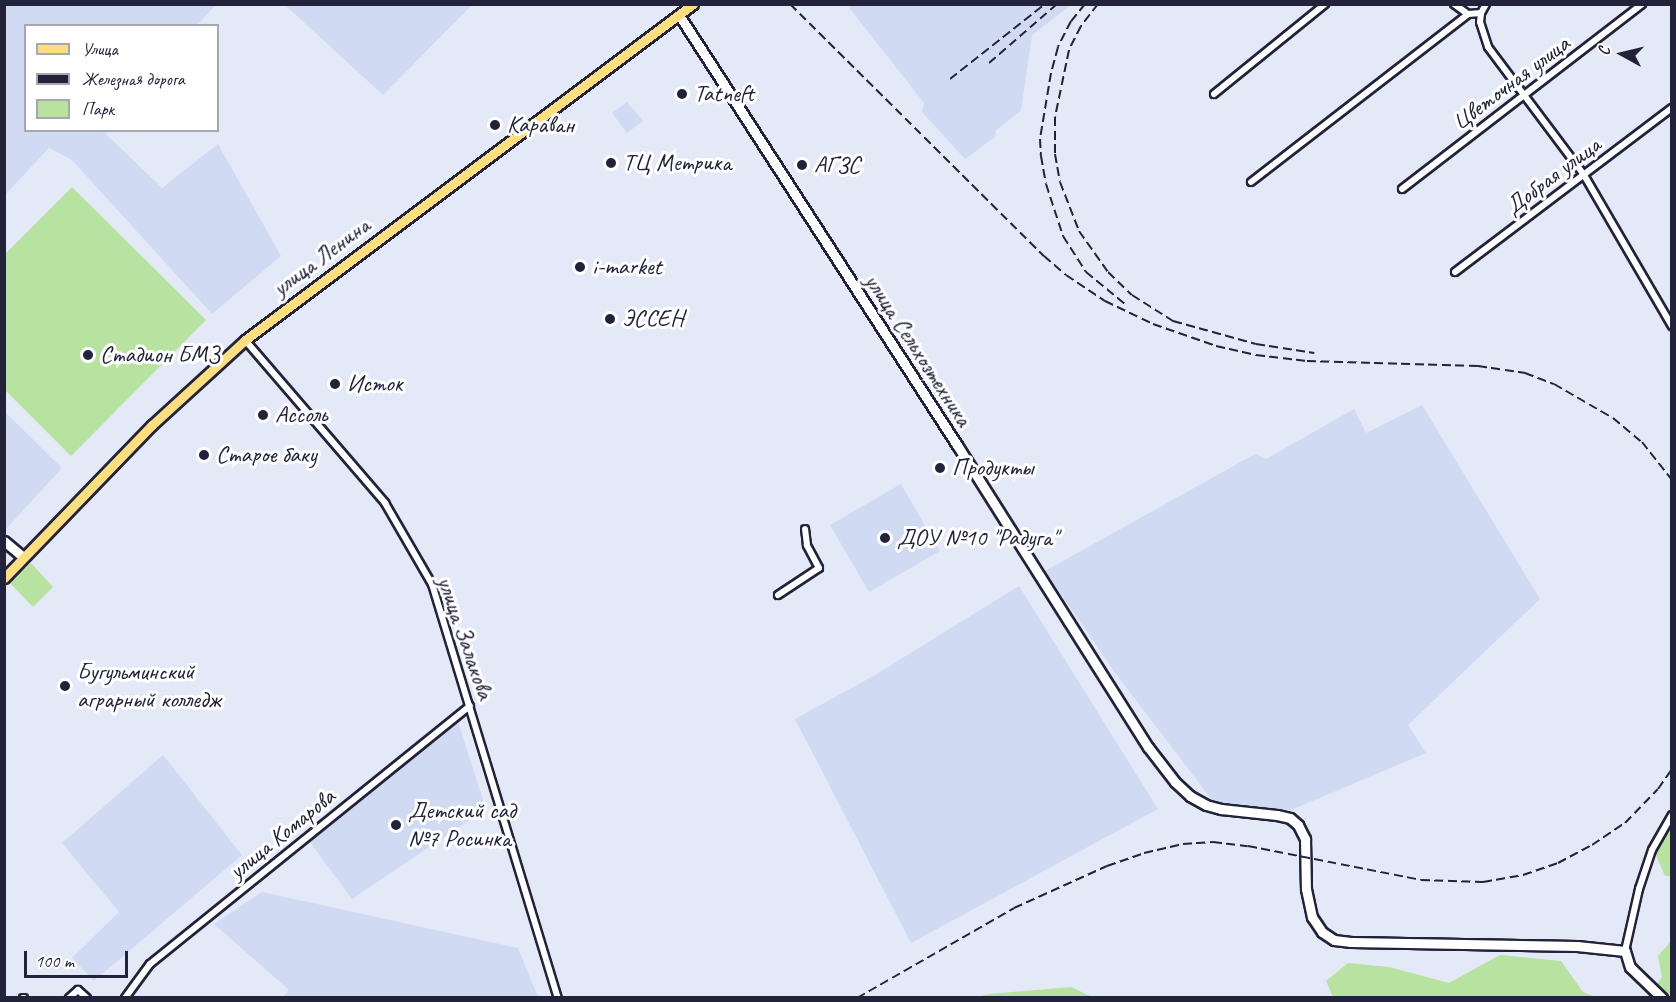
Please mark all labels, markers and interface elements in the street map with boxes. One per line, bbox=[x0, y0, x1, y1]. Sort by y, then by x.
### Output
legend bbox=[24, 24, 219, 132]
north arrow bbox=[1592, 24, 1652, 84]
street label: Цветочная улица bbox=[1446, 29, 1576, 137]
text: Улица bbox=[82, 38, 118, 60]
text: С bbox=[1594, 46, 1615, 57]
text: Железная дорога bbox=[82, 68, 185, 90]
place label: Tatneft bbox=[694, 80, 754, 108]
marker: Tatneft bbox=[675, 87, 689, 101]
text: Парк bbox=[82, 98, 114, 120]
place label: Караван bbox=[507, 111, 574, 139]
marker: Караван bbox=[488, 118, 502, 132]
street label: Добрая улица bbox=[1500, 131, 1606, 221]
place label: ТЦ Метрика bbox=[623, 149, 731, 177]
place label: АГЗС bbox=[814, 151, 860, 179]
marker: ТЦ Метрика bbox=[604, 156, 618, 170]
marker: АГЗС bbox=[795, 158, 809, 172]
street label: улица Ленина bbox=[267, 211, 375, 303]
place label: i-market bbox=[592, 253, 661, 281]
marker: i-market bbox=[573, 260, 587, 274]
street label: улица Сельхозтехника bbox=[858, 268, 978, 432]
place label: ЭССЕН bbox=[622, 305, 683, 333]
marker: ЭССЕН bbox=[603, 312, 617, 326]
place label: Стадион БМЗ bbox=[100, 341, 220, 369]
marker: Стадион БМЗ bbox=[81, 348, 95, 362]
place label: Исток bbox=[347, 370, 403, 398]
marker: Исток bbox=[328, 377, 342, 391]
place label: Ассоль bbox=[275, 401, 328, 429]
marker: Ассоль bbox=[256, 408, 270, 422]
place label: Старое баку bbox=[216, 441, 317, 469]
marker: Старое баку bbox=[197, 448, 211, 462]
place label: Продукты bbox=[952, 454, 1034, 482]
marker: Продукты bbox=[933, 461, 947, 475]
place label: ДОУ №10 "Радуга" bbox=[897, 524, 1057, 552]
marker: ДОУ №10 "Радуга" bbox=[878, 531, 892, 545]
street label: улица Залакова bbox=[430, 572, 500, 704]
place label: Бугульминский аграрный колледж bbox=[77, 658, 221, 714]
marker: Бугульминский аграрный колледж bbox=[58, 679, 72, 693]
street label: улица Комарова bbox=[223, 782, 341, 886]
place label: Детский сад №7 Росинка bbox=[408, 797, 516, 853]
marker: Детский сад №7 Росинка bbox=[389, 818, 403, 832]
scale bar bbox=[27, 939, 130, 977]
text: 100 m bbox=[35, 950, 74, 972]

